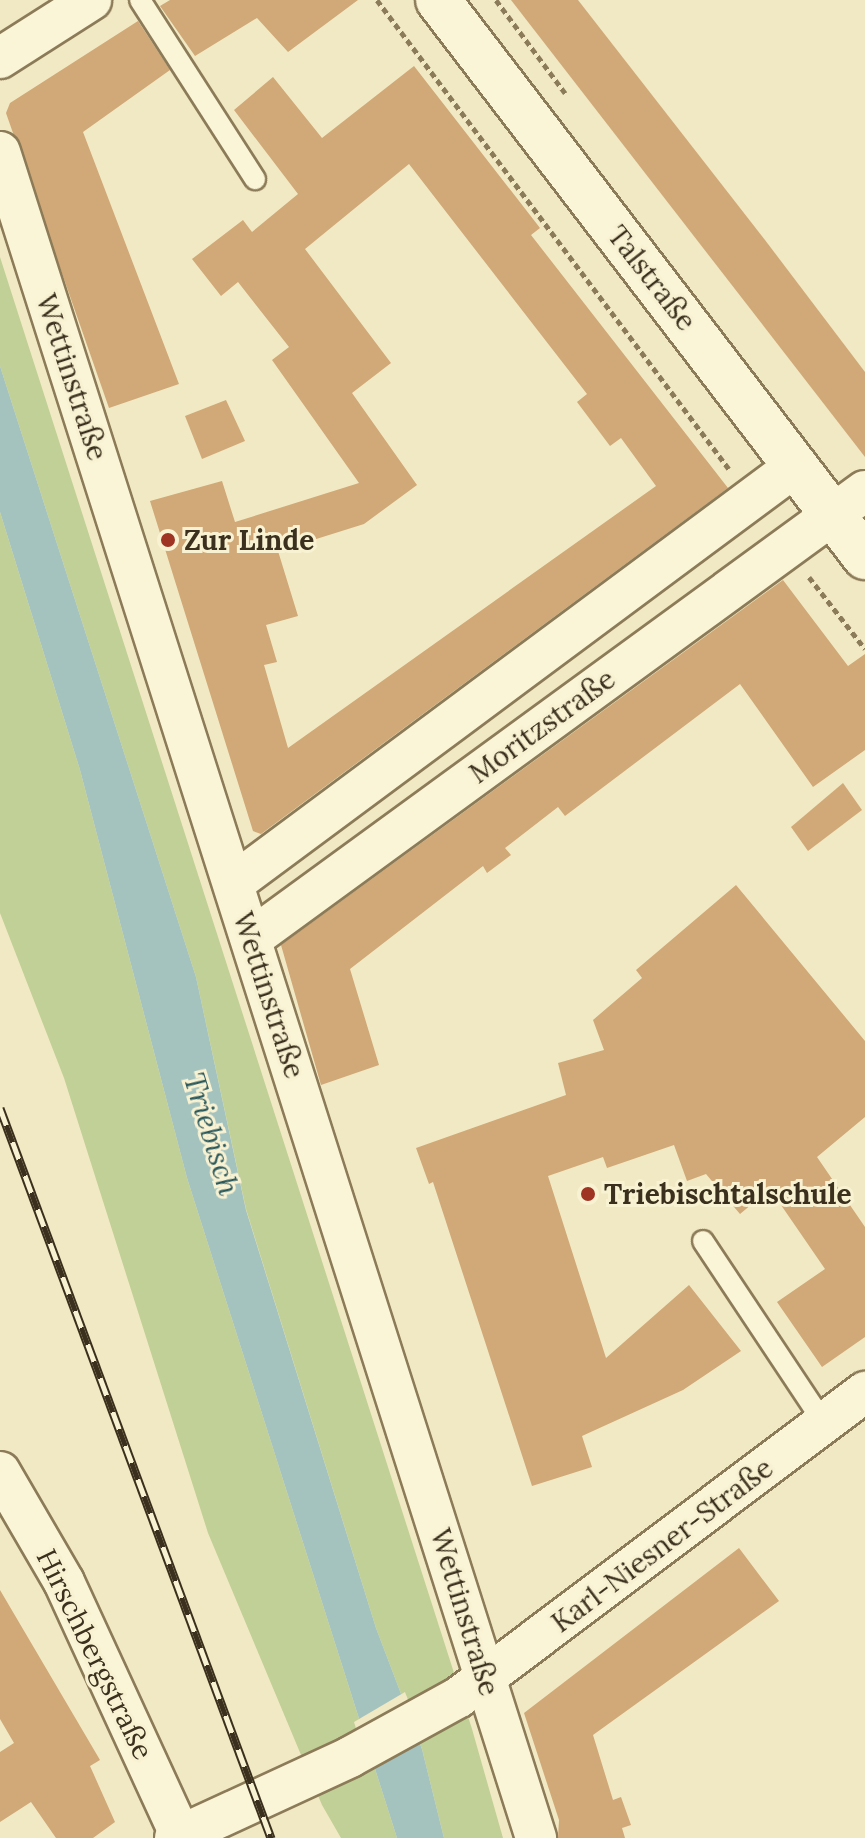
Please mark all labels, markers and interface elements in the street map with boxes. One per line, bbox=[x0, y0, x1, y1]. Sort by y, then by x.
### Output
street label: Talstraße bbox=[601, 219, 703, 337]
street label: Wettinstraße bbox=[29, 290, 115, 464]
place label: Zur Linde bbox=[184, 523, 314, 557]
marker: Zur Linde bbox=[159, 531, 177, 549]
street label: Moritzstraße bbox=[463, 662, 621, 790]
street label: Wettinstraße bbox=[226, 908, 312, 1082]
water label: Triebisch bbox=[176, 1068, 248, 1200]
place label: Triebischtalschule bbox=[604, 1177, 852, 1211]
marker: Triebischtalschule bbox=[579, 1185, 597, 1203]
street label: Karl-Niesner-Straße bbox=[545, 1451, 779, 1639]
street label: Wettinstraße bbox=[424, 1524, 506, 1700]
street label: Hirschbergstraße bbox=[30, 1543, 160, 1765]

